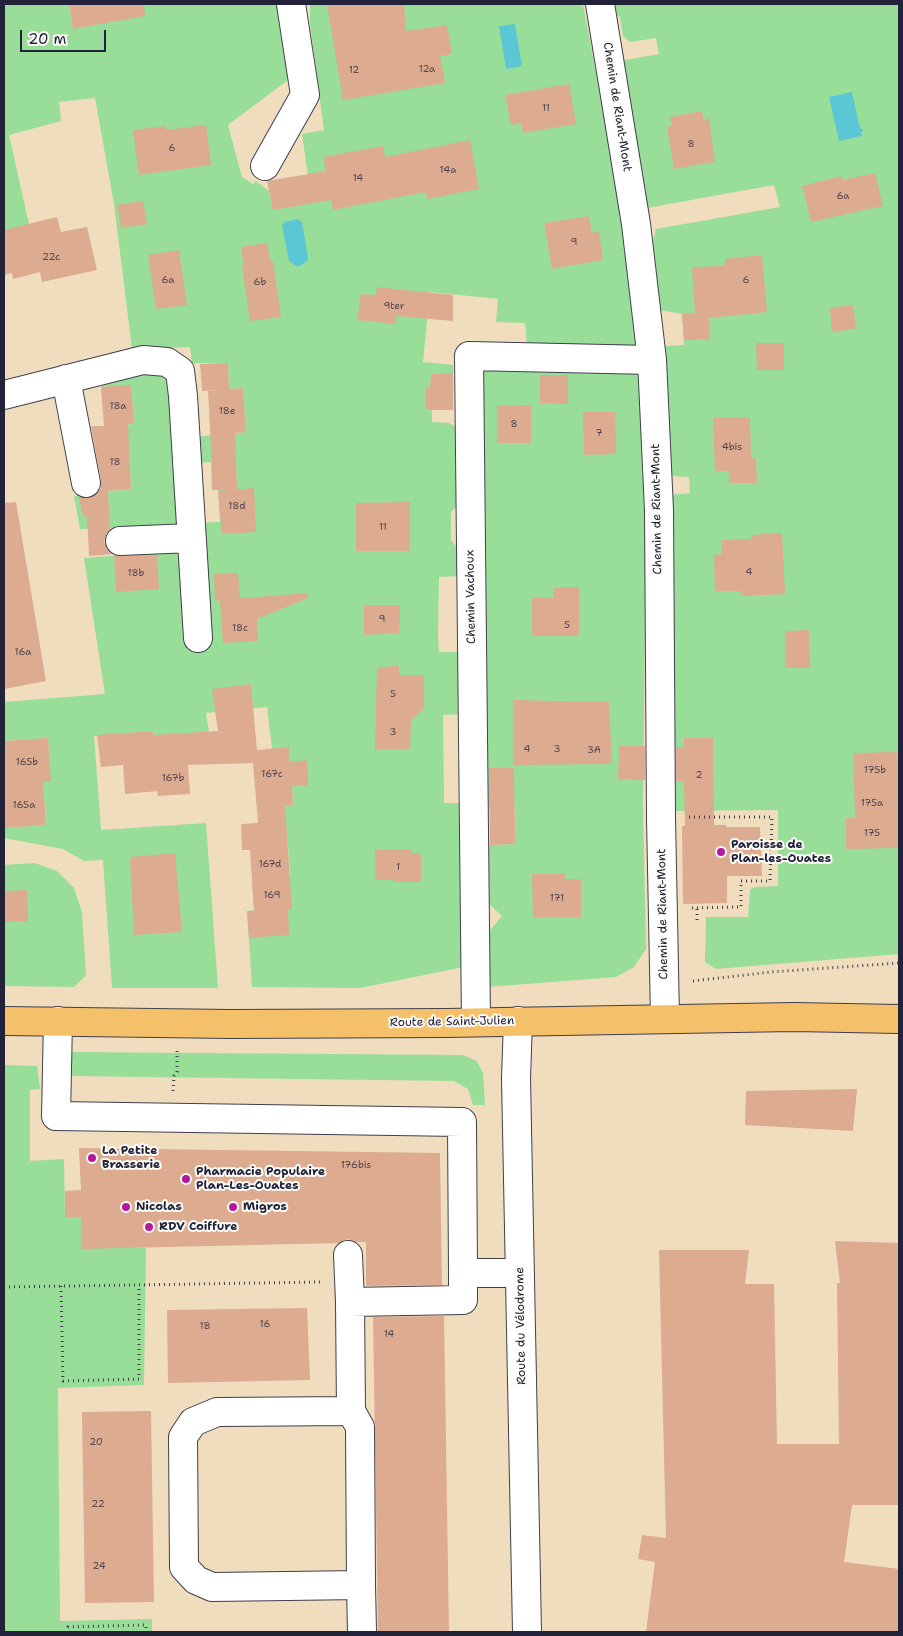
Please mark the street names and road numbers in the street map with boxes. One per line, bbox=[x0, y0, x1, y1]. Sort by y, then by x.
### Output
street label: Chemin de Riant-Mont bbox=[600, 41, 634, 173]
street label: Chemin de Riant-Mont bbox=[649, 443, 665, 575]
street label: Chemin Vachoux bbox=[463, 550, 479, 644]
street label: Chemin de Riant-Mont bbox=[655, 848, 671, 980]
street label: Route de Saint-Julien bbox=[390, 1014, 514, 1030]
street label: Route du Vélodrome bbox=[513, 1267, 529, 1385]

